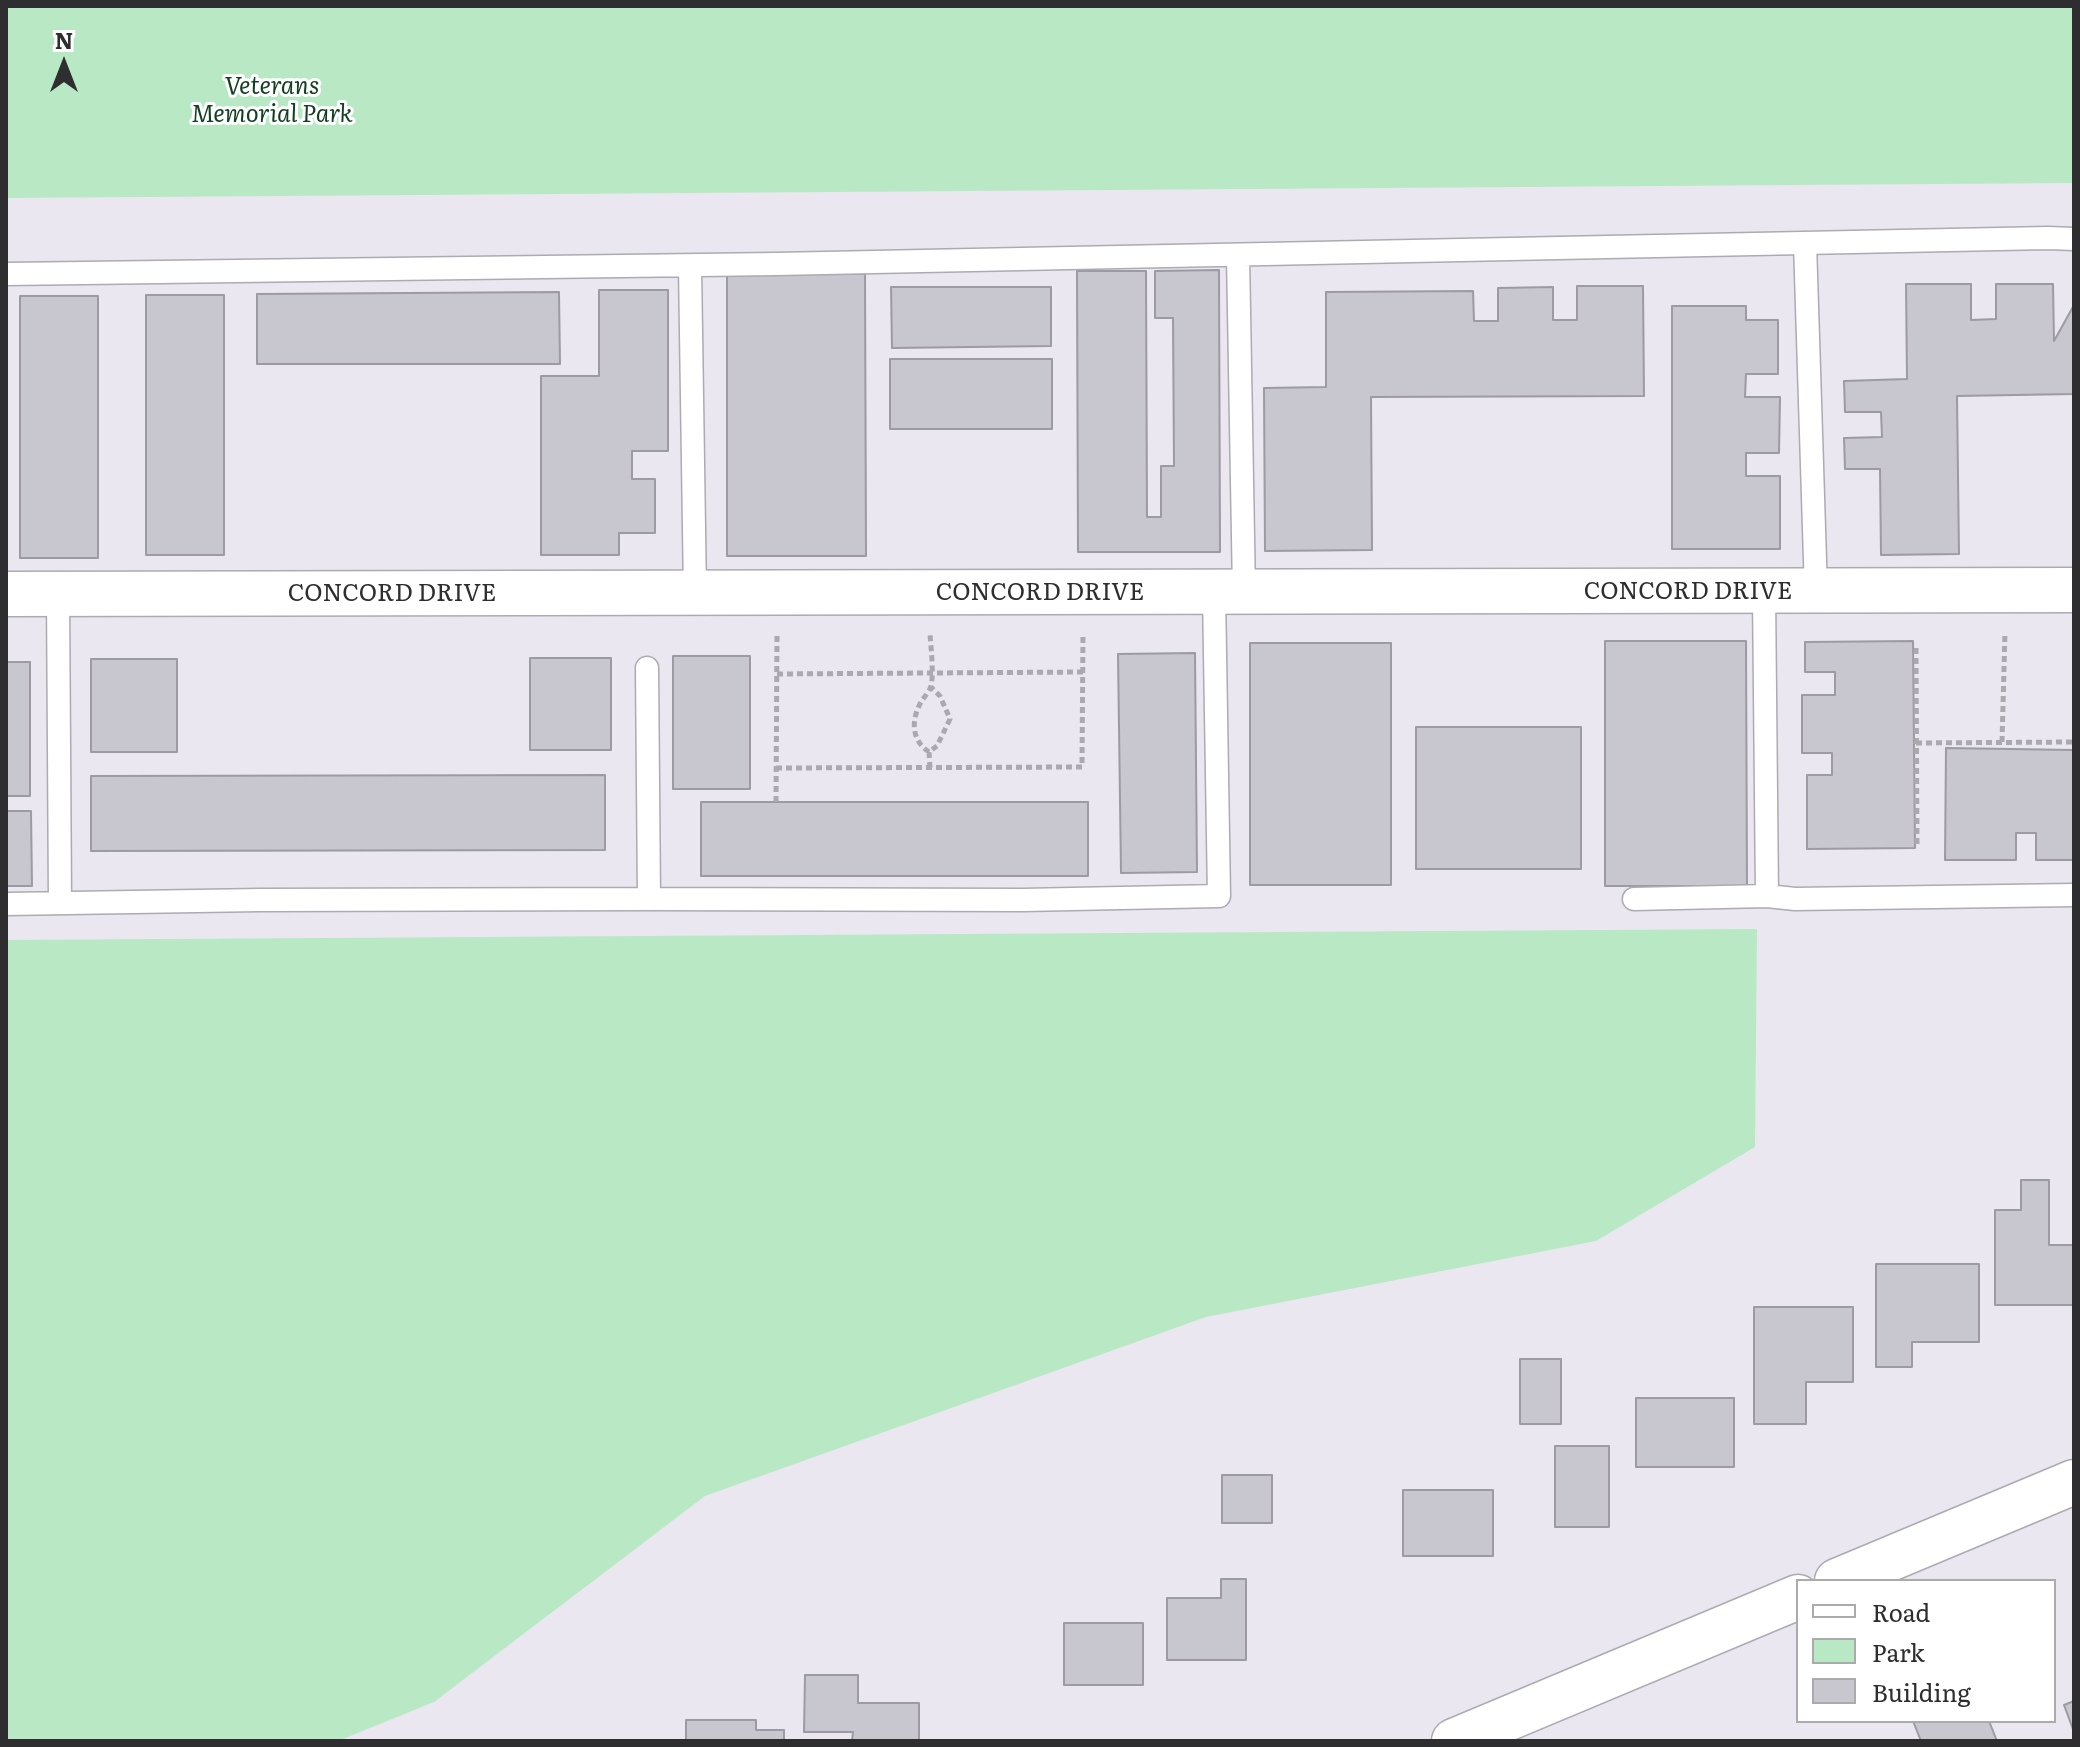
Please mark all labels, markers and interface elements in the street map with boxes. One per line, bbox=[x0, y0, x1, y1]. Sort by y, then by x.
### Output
text: N bbox=[55, 23, 73, 56]
north arrow bbox=[24, 24, 104, 104]
park label: Veterans Memorial Park bbox=[191, 73, 353, 129]
street label: CONCORD DRIVE bbox=[1584, 578, 1792, 606]
street label: CONCORD DRIVE bbox=[936, 579, 1144, 607]
street label: CONCORD DRIVE bbox=[288, 580, 496, 608]
legend bbox=[1796, 1579, 2056, 1723]
text: Road bbox=[1872, 1594, 1930, 1629]
text: Park bbox=[1872, 1634, 1925, 1669]
text: Building bbox=[1872, 1674, 1971, 1709]

